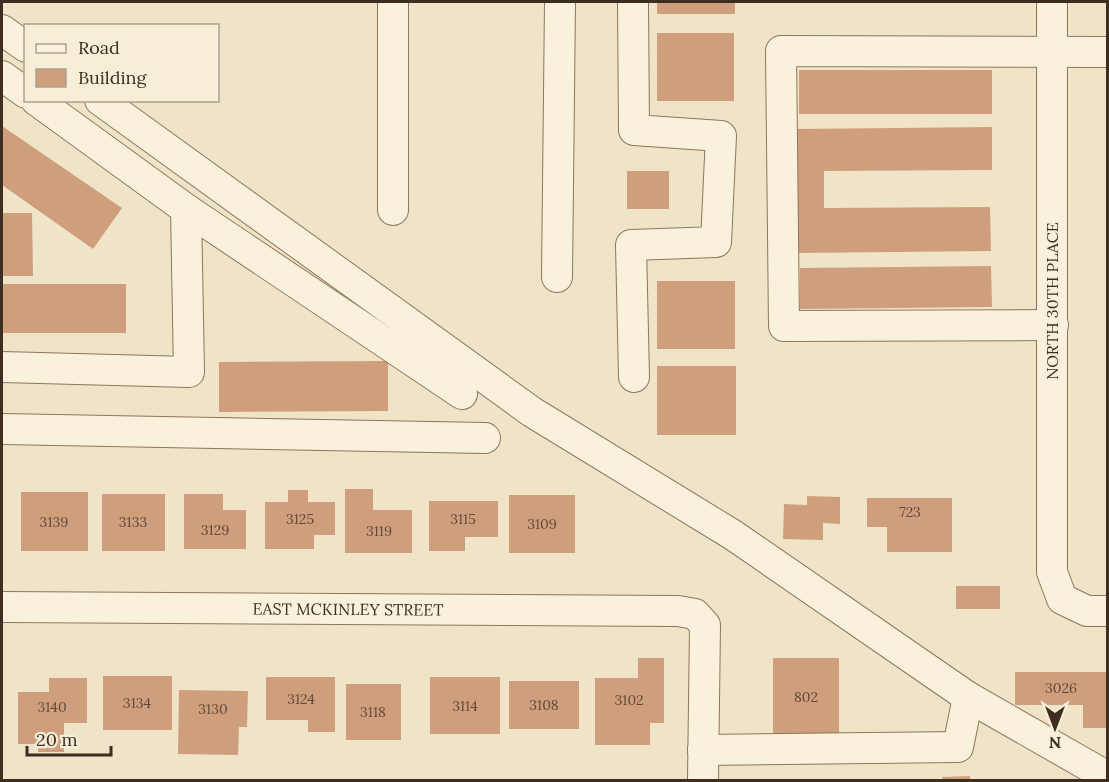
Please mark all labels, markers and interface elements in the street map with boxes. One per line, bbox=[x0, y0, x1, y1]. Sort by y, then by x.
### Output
legend bbox=[24, 24, 219, 102]
text: Road bbox=[78, 36, 120, 59]
text: Building bbox=[78, 66, 148, 89]
street label: NORTH 30TH PLACE bbox=[1042, 222, 1062, 380]
house number: 723 bbox=[899, 503, 921, 521]
house number: 3125 bbox=[286, 510, 314, 528]
house number: 3115 bbox=[450, 510, 476, 528]
house number: 3139 bbox=[40, 513, 68, 531]
house number: 3133 bbox=[119, 513, 147, 531]
house number: 3109 bbox=[527, 515, 557, 533]
house number: 3129 bbox=[201, 521, 229, 539]
house number: 3119 bbox=[366, 522, 392, 540]
street label: EAST MCKINLEY STREET bbox=[252, 598, 444, 620]
house number: 3026 bbox=[1045, 679, 1077, 697]
house number: 802 bbox=[794, 688, 818, 706]
house number: 3124 bbox=[287, 690, 315, 708]
house number: 3102 bbox=[614, 691, 644, 709]
house number: 3134 bbox=[123, 694, 152, 712]
house number: 3108 bbox=[529, 696, 559, 714]
house number: 3114 bbox=[452, 697, 478, 715]
house number: 3140 bbox=[37, 698, 67, 716]
north arrow bbox=[1025, 698, 1085, 758]
house number: 3130 bbox=[198, 700, 228, 718]
house number: 3118 bbox=[360, 703, 386, 721]
scale bar bbox=[27, 719, 111, 757]
text: 20 m bbox=[36, 728, 78, 751]
text: N bbox=[1049, 733, 1061, 753]

